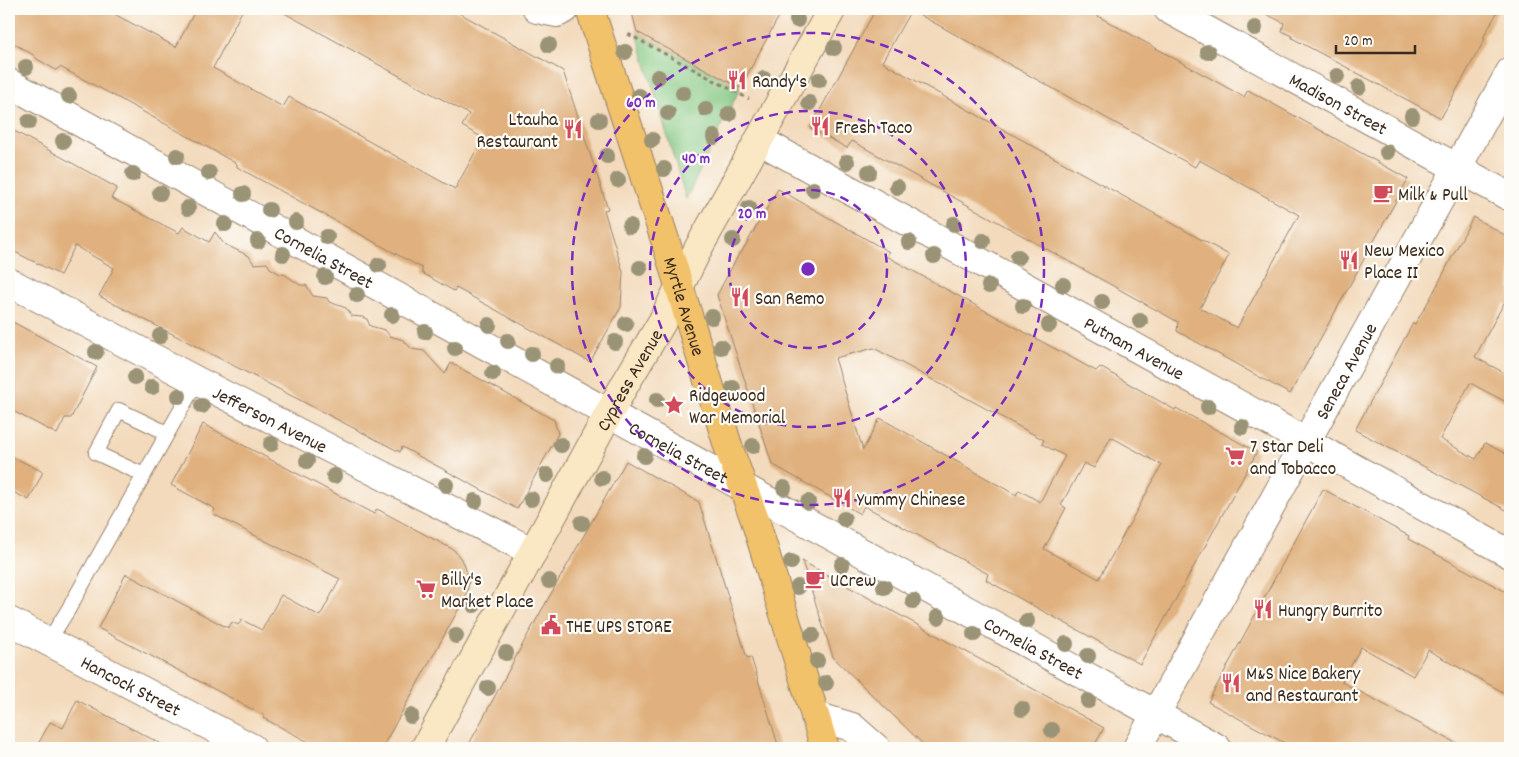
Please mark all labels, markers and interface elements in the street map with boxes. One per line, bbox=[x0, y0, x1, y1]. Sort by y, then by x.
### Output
scale bar bbox=[1336, 22, 1415, 54]
text: 20 m bbox=[1344, 31, 1372, 53]
street label: Madison Street bbox=[1283, 68, 1391, 144]
restaurant icon: Randy's bbox=[726, 69, 748, 91]
place label: Randy's bbox=[752, 70, 807, 97]
text: 60 m bbox=[626, 93, 656, 115]
place label: Ltauha Restaurant bbox=[477, 108, 559, 157]
restaurant icon: Fresh Taco bbox=[809, 115, 831, 137]
place label: Fresh Taco bbox=[835, 116, 913, 143]
restaurant icon: Ltauha Restaurant bbox=[562, 118, 584, 140]
text: 40 m bbox=[682, 149, 710, 171]
cafe icon: Milk & Pull bbox=[1372, 182, 1394, 204]
place label: Milk & Pull bbox=[1398, 183, 1468, 210]
text: 20 m bbox=[738, 204, 766, 226]
street label: Cornelia Street bbox=[268, 221, 377, 298]
place label: New Mexico Place II bbox=[1364, 239, 1444, 288]
restaurant icon: New Mexico Place II bbox=[1338, 249, 1360, 271]
street label: Myrtle Avenue bbox=[654, 254, 710, 360]
centre of rings bbox=[799, 260, 817, 278]
restaurant icon: San Remo bbox=[729, 286, 751, 308]
place label: San Remo bbox=[755, 287, 825, 314]
street label: Putnam Avenue bbox=[1078, 312, 1188, 389]
street label: Seneca Avenue bbox=[1311, 319, 1386, 426]
street label: Cypress Avenue bbox=[592, 325, 672, 437]
street label: Jefferson Avenue bbox=[207, 381, 331, 462]
place label: Ridgewood War Memorial bbox=[689, 384, 786, 433]
place icon: Ridgewood War Memorial bbox=[663, 394, 685, 416]
street label: Cornelia Street bbox=[623, 417, 732, 493]
place label: 7 Star Deli and Tobacco bbox=[1250, 435, 1336, 484]
supermarket icon: 7 Star Deli and Tobacco bbox=[1224, 445, 1246, 467]
restaurant icon: Yummy Chinese bbox=[831, 487, 853, 509]
place label: Yummy Chinese bbox=[857, 488, 965, 515]
place label: Billy's Market Place bbox=[441, 568, 534, 617]
cafe icon: UCrew bbox=[804, 568, 826, 590]
place label: UCrew bbox=[830, 569, 876, 596]
supermarket icon: Billy's Market Place bbox=[415, 578, 437, 600]
restaurant icon: Hungry Burrito bbox=[1252, 598, 1274, 620]
place label: Hungry Burrito bbox=[1278, 599, 1382, 626]
street label: Cornelia Street bbox=[978, 612, 1087, 689]
public building icon: THE UPS STORE bbox=[540, 614, 562, 636]
place label: THE UPS STORE bbox=[566, 615, 672, 642]
street label: Hancock Street bbox=[75, 651, 184, 725]
place label: M&S Nice Bakery and Restaurant bbox=[1246, 662, 1361, 711]
restaurant icon: M&S Nice Bakery and Restaurant bbox=[1220, 672, 1242, 694]

